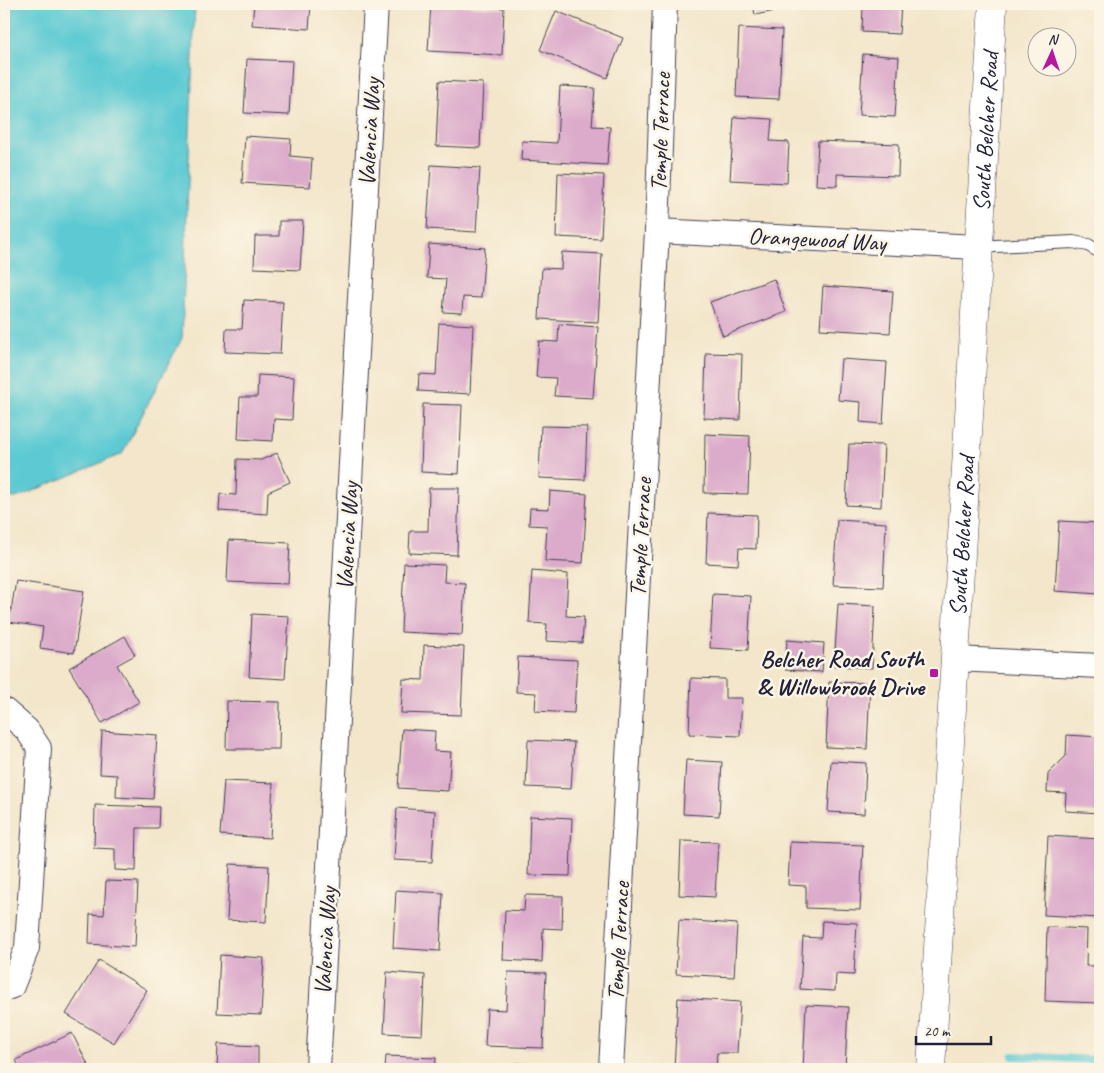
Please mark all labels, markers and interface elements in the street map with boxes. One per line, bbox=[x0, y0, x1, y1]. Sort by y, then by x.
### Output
north arrow bbox=[1026, 28, 1076, 78]
text: N bbox=[1048, 31, 1060, 48]
street label: South Belcher Road bbox=[966, 47, 1005, 212]
street label: Temple Terrace bbox=[643, 70, 677, 192]
street label: Valencia Way bbox=[351, 75, 387, 187]
street label: Orangewood Way bbox=[747, 220, 888, 258]
street label: South Belcher Road bbox=[942, 452, 982, 617]
street label: Temple Terrace bbox=[622, 475, 658, 597]
street label: Valencia Way bbox=[329, 479, 365, 591]
place label: Belcher Road South & Willowbrook Drive bbox=[757, 644, 926, 702]
marker: Belcher Road South & Willowbrook Drive bbox=[928, 667, 940, 679]
street label: Temple Terrace bbox=[600, 879, 636, 1001]
street label: Valencia Way bbox=[307, 884, 343, 996]
scale bar bbox=[916, 1013, 992, 1045]
text: 20 m bbox=[924, 1022, 951, 1041]

